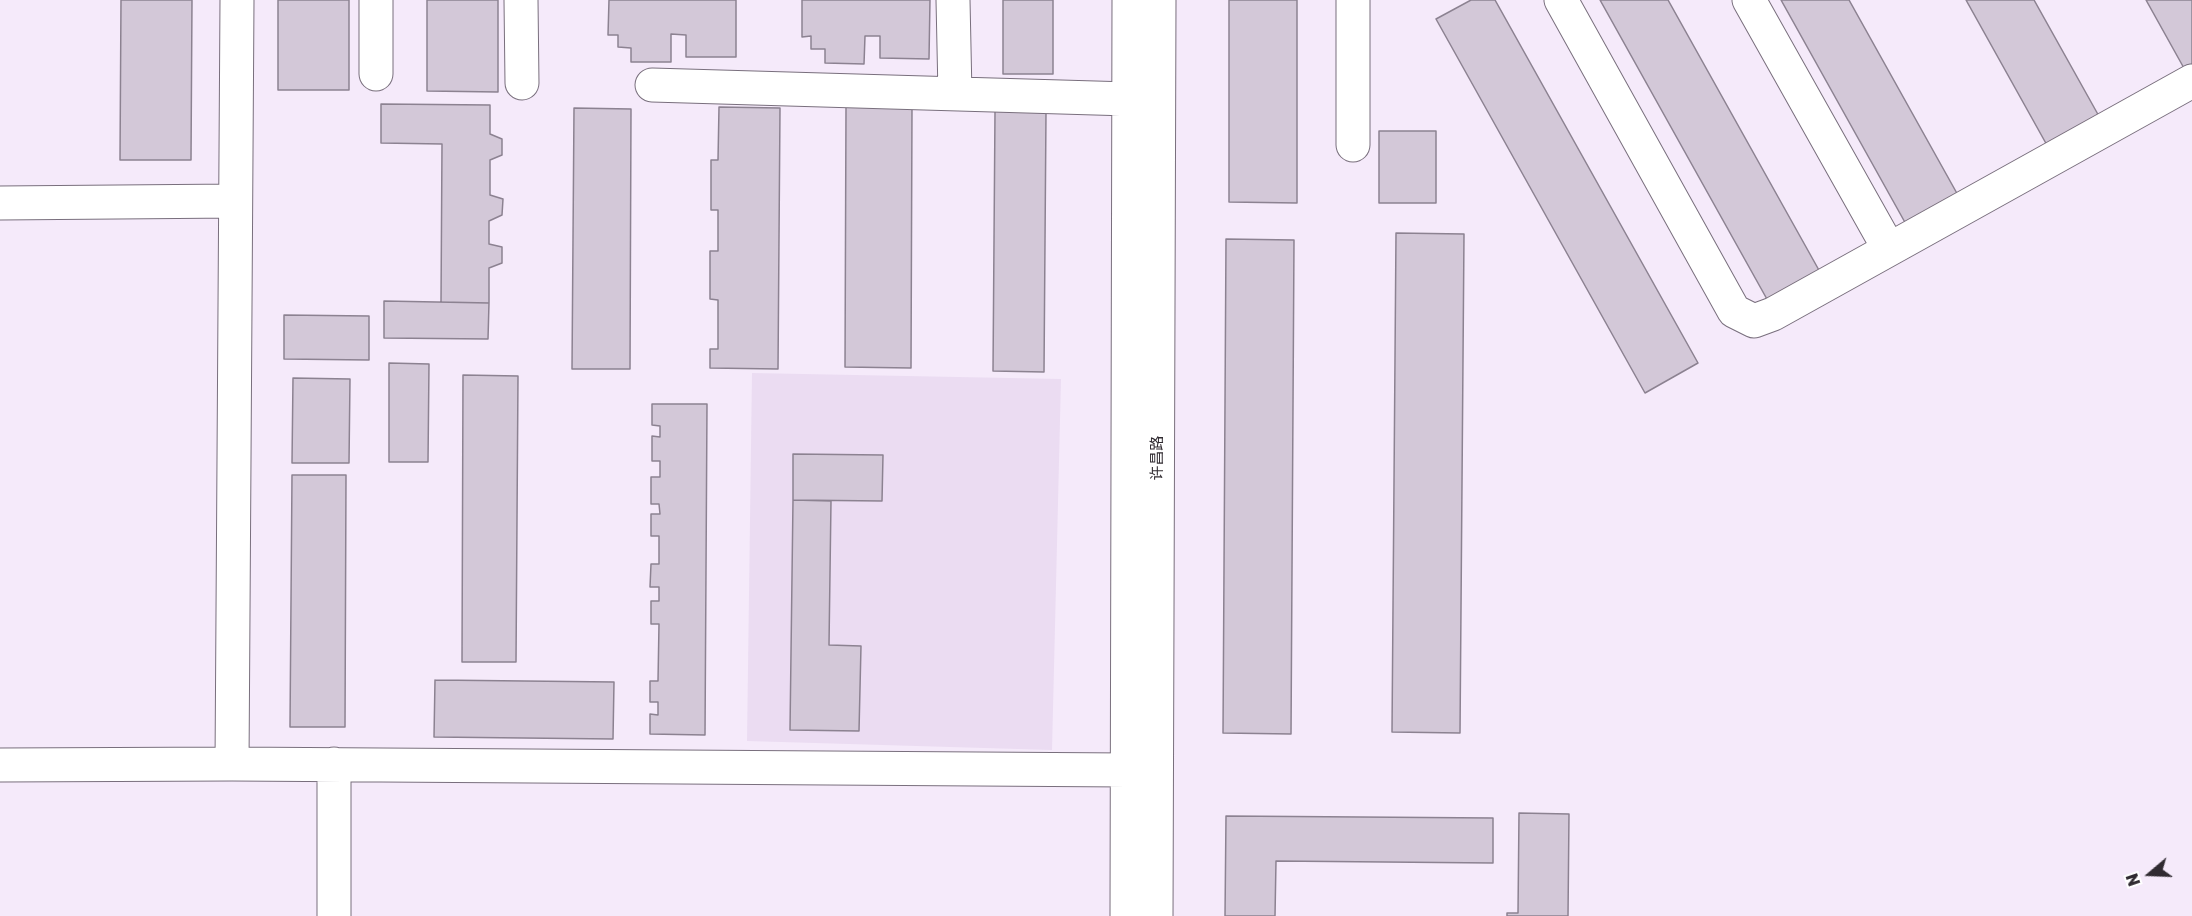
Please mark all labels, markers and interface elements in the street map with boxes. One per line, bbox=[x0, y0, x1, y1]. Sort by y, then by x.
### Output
street label: 许昌路 bbox=[1148, 436, 1166, 480]
north arrow bbox=[2120, 844, 2180, 904]
text: N bbox=[2122, 871, 2144, 889]

